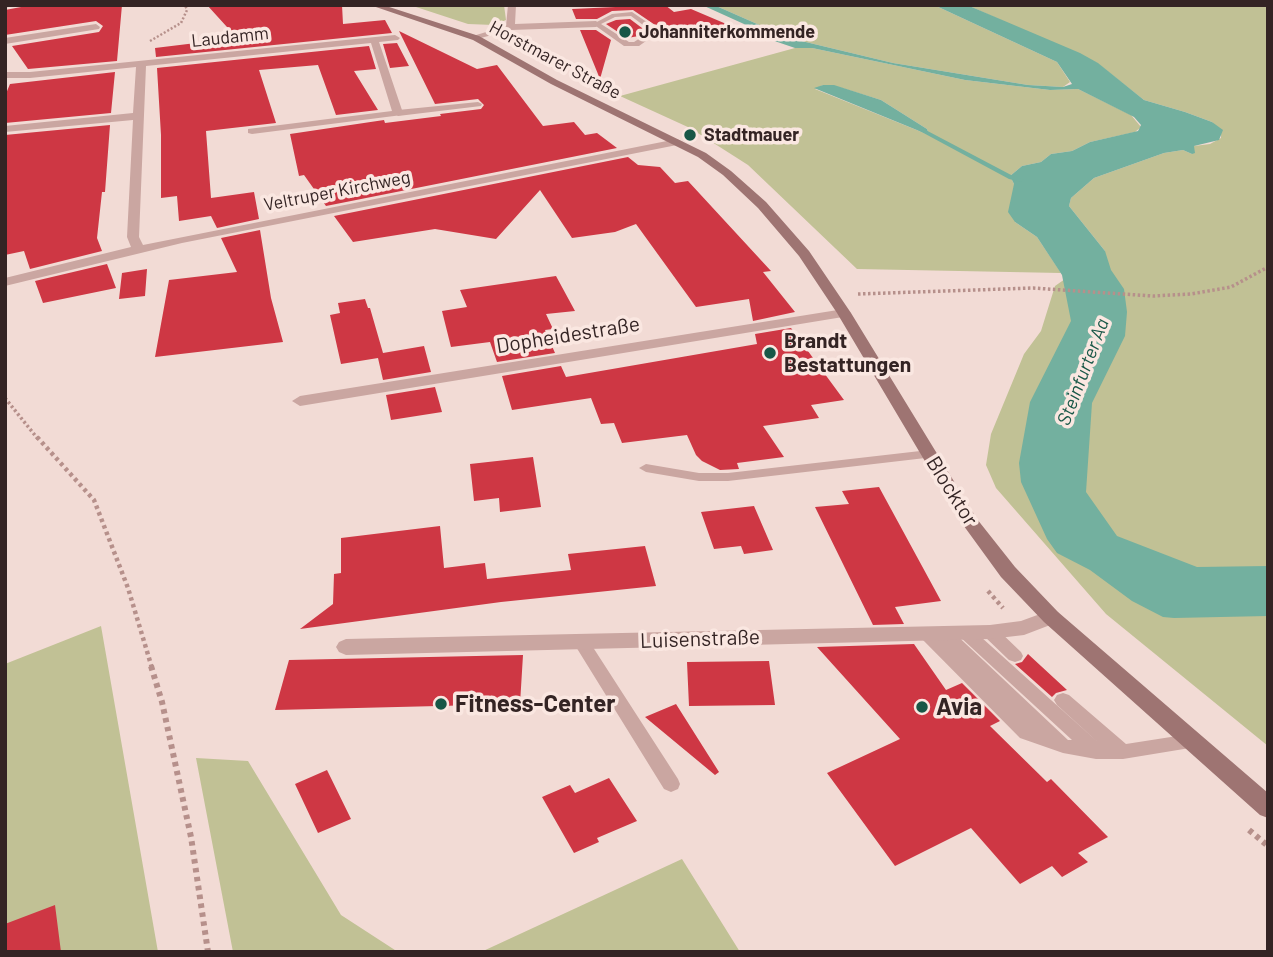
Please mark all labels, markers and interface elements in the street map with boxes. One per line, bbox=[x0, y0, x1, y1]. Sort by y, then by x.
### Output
street label: Horstmarer Straße bbox=[485, 16, 625, 104]
place label: Johanniterkommende bbox=[639, 21, 815, 43]
street label: Laudamm bbox=[190, 22, 270, 52]
marker: Johanniterkommende bbox=[617, 24, 633, 40]
place label: Stadtmauer bbox=[704, 124, 799, 146]
marker: Stadtmauer bbox=[682, 127, 698, 143]
street label: Veltruper Kirchweg bbox=[262, 166, 412, 216]
street label: Dopheidestraße bbox=[494, 311, 642, 359]
water label: Steinfurter Aa bbox=[1052, 315, 1114, 429]
place label: Brandt Bestattungen bbox=[784, 328, 911, 378]
marker: Brandt Bestattungen bbox=[762, 345, 778, 361]
street label: Blocktor bbox=[921, 452, 983, 530]
street label: Luisenstraße bbox=[640, 624, 760, 654]
place label: Fitness-Center bbox=[455, 690, 615, 718]
place label: Avia bbox=[936, 693, 982, 721]
marker: Fitness-Center bbox=[433, 696, 449, 712]
marker: Avia bbox=[914, 699, 930, 715]

